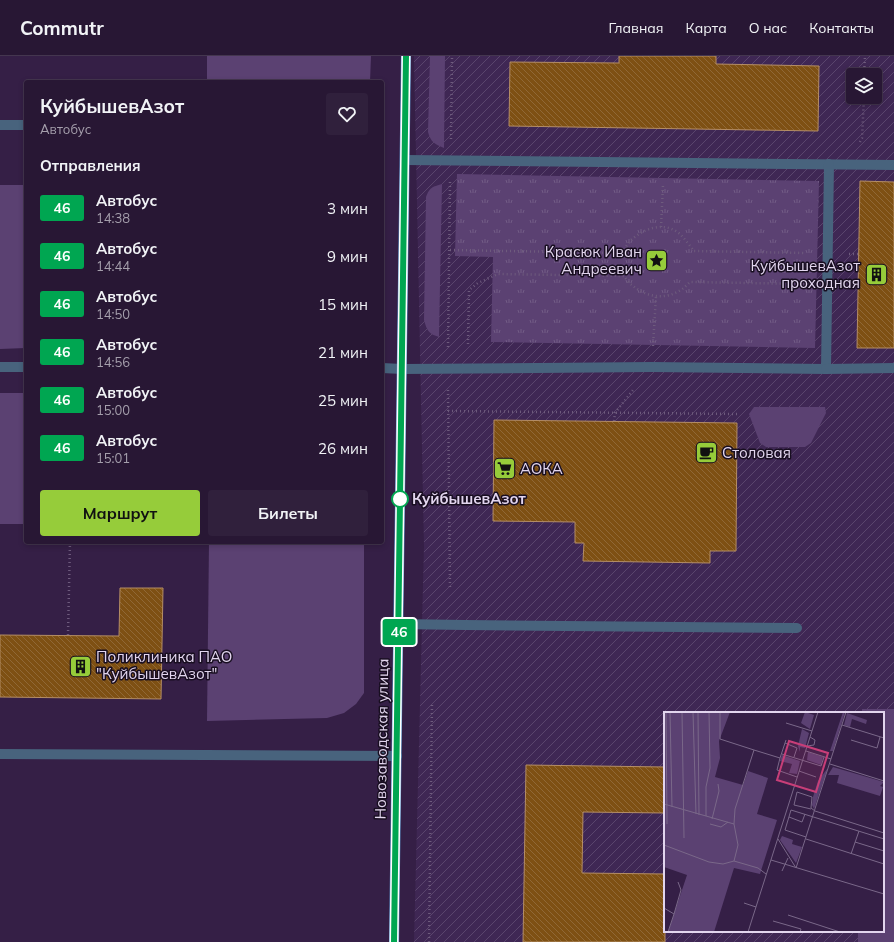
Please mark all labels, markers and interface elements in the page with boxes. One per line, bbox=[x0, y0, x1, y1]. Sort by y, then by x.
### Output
text: Commutr bbox=[20, 16, 104, 40]
text: Главная bbox=[609, 19, 664, 37]
text: Карта bbox=[686, 19, 727, 37]
text: О нас bbox=[749, 19, 787, 37]
text: Контакты bbox=[809, 19, 874, 37]
map controls bbox=[846, 68, 882, 104]
button: layers bbox=[846, 68, 882, 104]
button: heart bbox=[326, 93, 368, 135]
text: КуйбышевАзот bbox=[40, 94, 184, 118]
text: Автобус bbox=[40, 121, 91, 137]
text: Отправления bbox=[40, 156, 141, 175]
text: Автобус bbox=[96, 191, 157, 210]
text: 46 bbox=[54, 199, 70, 217]
text: 3 мин bbox=[327, 199, 368, 218]
text: 14:38 bbox=[96, 210, 130, 226]
text: Автобус bbox=[96, 239, 157, 258]
place label: Красюк Иван Андреевич bbox=[545, 242, 642, 278]
text: 46 bbox=[54, 247, 70, 265]
text: 9 мин bbox=[327, 247, 368, 266]
place icon: Красюк Иван Андреевич bbox=[644, 248, 670, 274]
place label: КуйбышевАзот проходная bbox=[750, 256, 860, 292]
text: 14:44 bbox=[96, 258, 130, 274]
building icon: КуйбышевАзот проходная bbox=[863, 262, 889, 288]
text: Автобус bbox=[96, 287, 157, 306]
text: 46 bbox=[54, 295, 70, 313]
text: 15 мин bbox=[318, 295, 368, 314]
text: 14:50 bbox=[96, 306, 130, 322]
text: Автобус bbox=[96, 335, 157, 354]
text: 46 bbox=[54, 343, 70, 361]
text: 21 мин bbox=[318, 343, 368, 362]
text: 14:56 bbox=[96, 354, 130, 370]
text: Автобус bbox=[96, 383, 157, 402]
text: 46 bbox=[54, 391, 70, 409]
text: 25 мин bbox=[318, 391, 368, 410]
text: 15:00 bbox=[96, 402, 130, 418]
text: Автобус bbox=[96, 431, 157, 450]
text: 46 bbox=[54, 439, 70, 457]
text: 26 мин bbox=[318, 439, 368, 458]
cafe icon: Столовая bbox=[693, 440, 719, 466]
place label: Столовая bbox=[722, 443, 791, 462]
text: 15:01 bbox=[96, 450, 130, 466]
supermarket icon: АОКА bbox=[491, 456, 517, 482]
place label: АОКА bbox=[520, 459, 563, 478]
place label: КуйбышевАзот bbox=[412, 489, 527, 508]
button: Маршрут bbox=[40, 490, 200, 536]
button: Билеты bbox=[208, 490, 368, 536]
marker: КуйбышевАзот bbox=[391, 490, 409, 508]
line badge: 46 bbox=[381, 619, 417, 645]
text: 46 bbox=[391, 623, 407, 641]
place label: Поликлиника ПАО "КуйбышевАзот" bbox=[96, 647, 232, 683]
building icon: Поликлиника ПАО "КуйбышевАзот" bbox=[68, 653, 94, 679]
street label: Новозаводская улица bbox=[371, 658, 392, 820]
inset map bbox=[664, 712, 884, 932]

